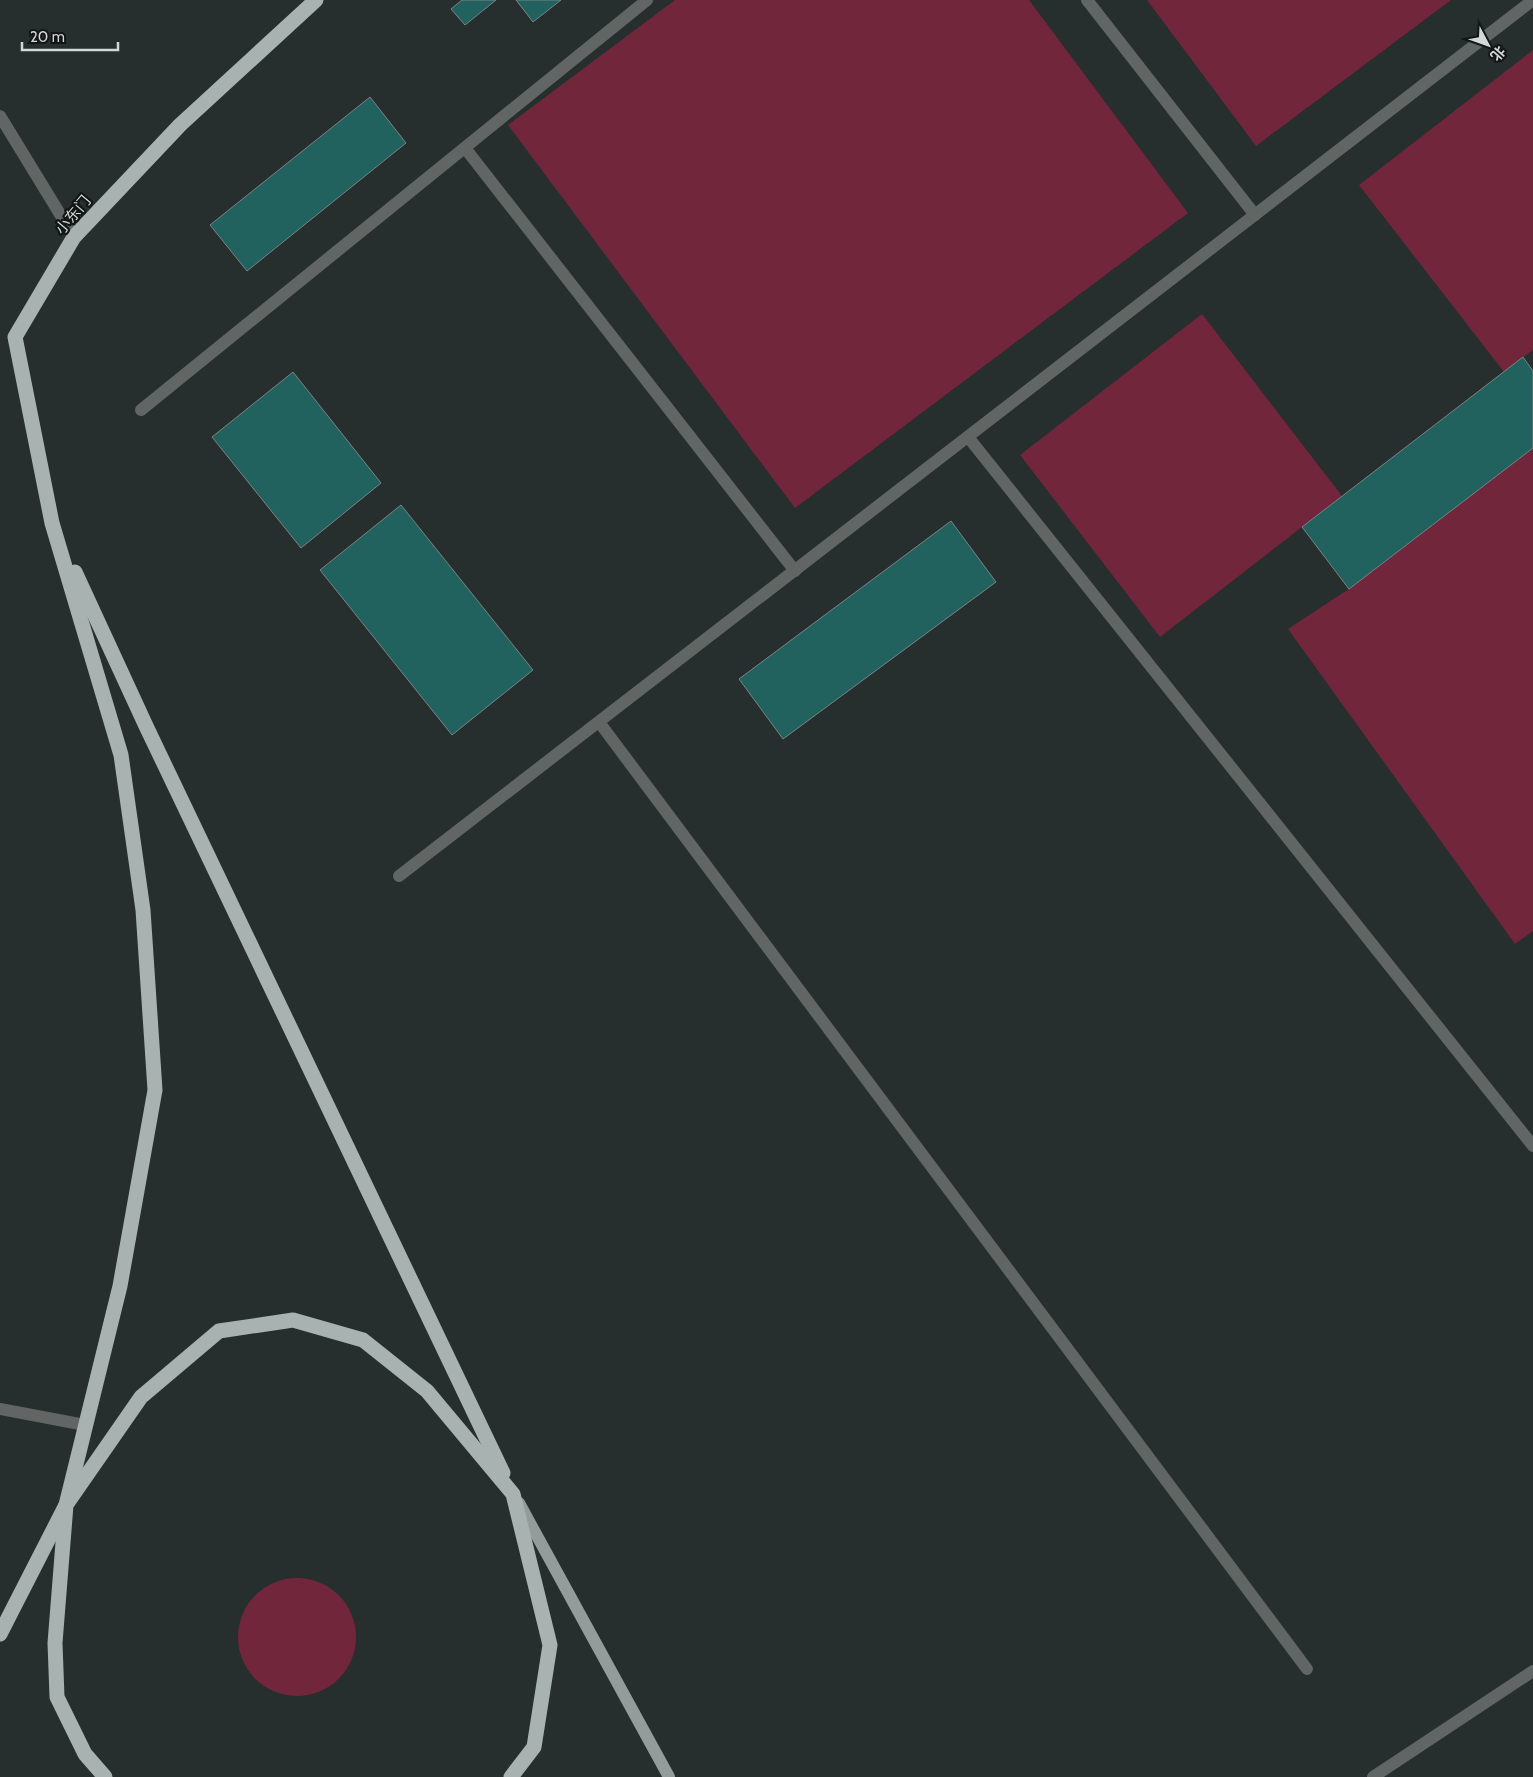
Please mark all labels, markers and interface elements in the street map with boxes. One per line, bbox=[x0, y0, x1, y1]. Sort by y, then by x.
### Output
scale bar bbox=[22, 20, 119, 52]
north arrow bbox=[1463, 20, 1513, 70]
text: 20 m bbox=[30, 28, 65, 46]
text: 北 bbox=[1486, 42, 1509, 65]
street label: 小东门 bbox=[52, 192, 94, 238]

